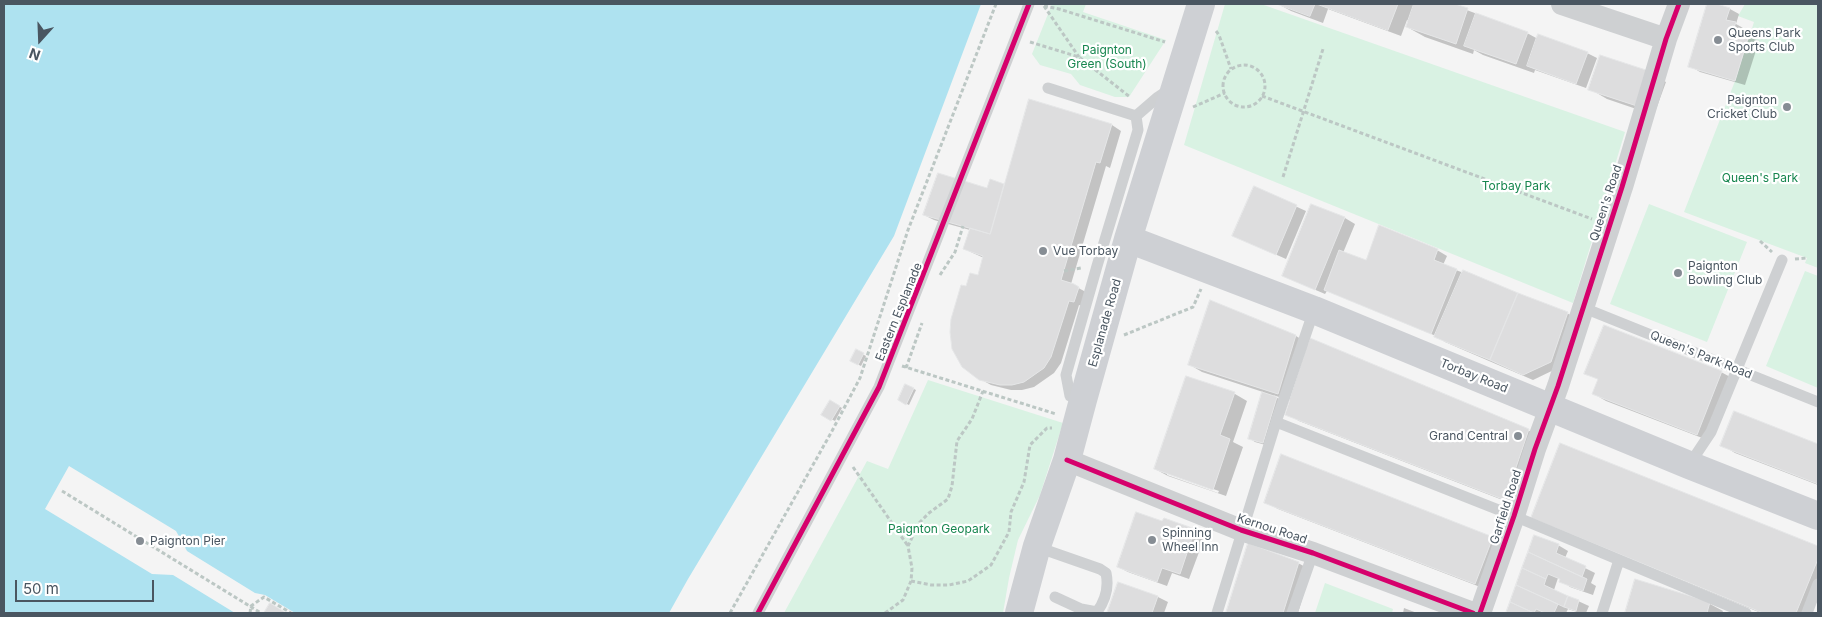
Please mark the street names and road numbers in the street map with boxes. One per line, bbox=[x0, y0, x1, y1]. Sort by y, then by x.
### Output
street label: Queen's Road bbox=[1587, 163, 1625, 243]
street label: Eastern Esplanade bbox=[873, 261, 925, 363]
street label: Esplanade Road bbox=[1086, 277, 1124, 369]
street label: Queen's Park Road bbox=[1648, 328, 1754, 382]
street label: Torbay Road bbox=[1438, 356, 1510, 396]
street label: Garfield Road bbox=[1487, 468, 1525, 546]
street label: Kernou Road bbox=[1235, 511, 1309, 547]

